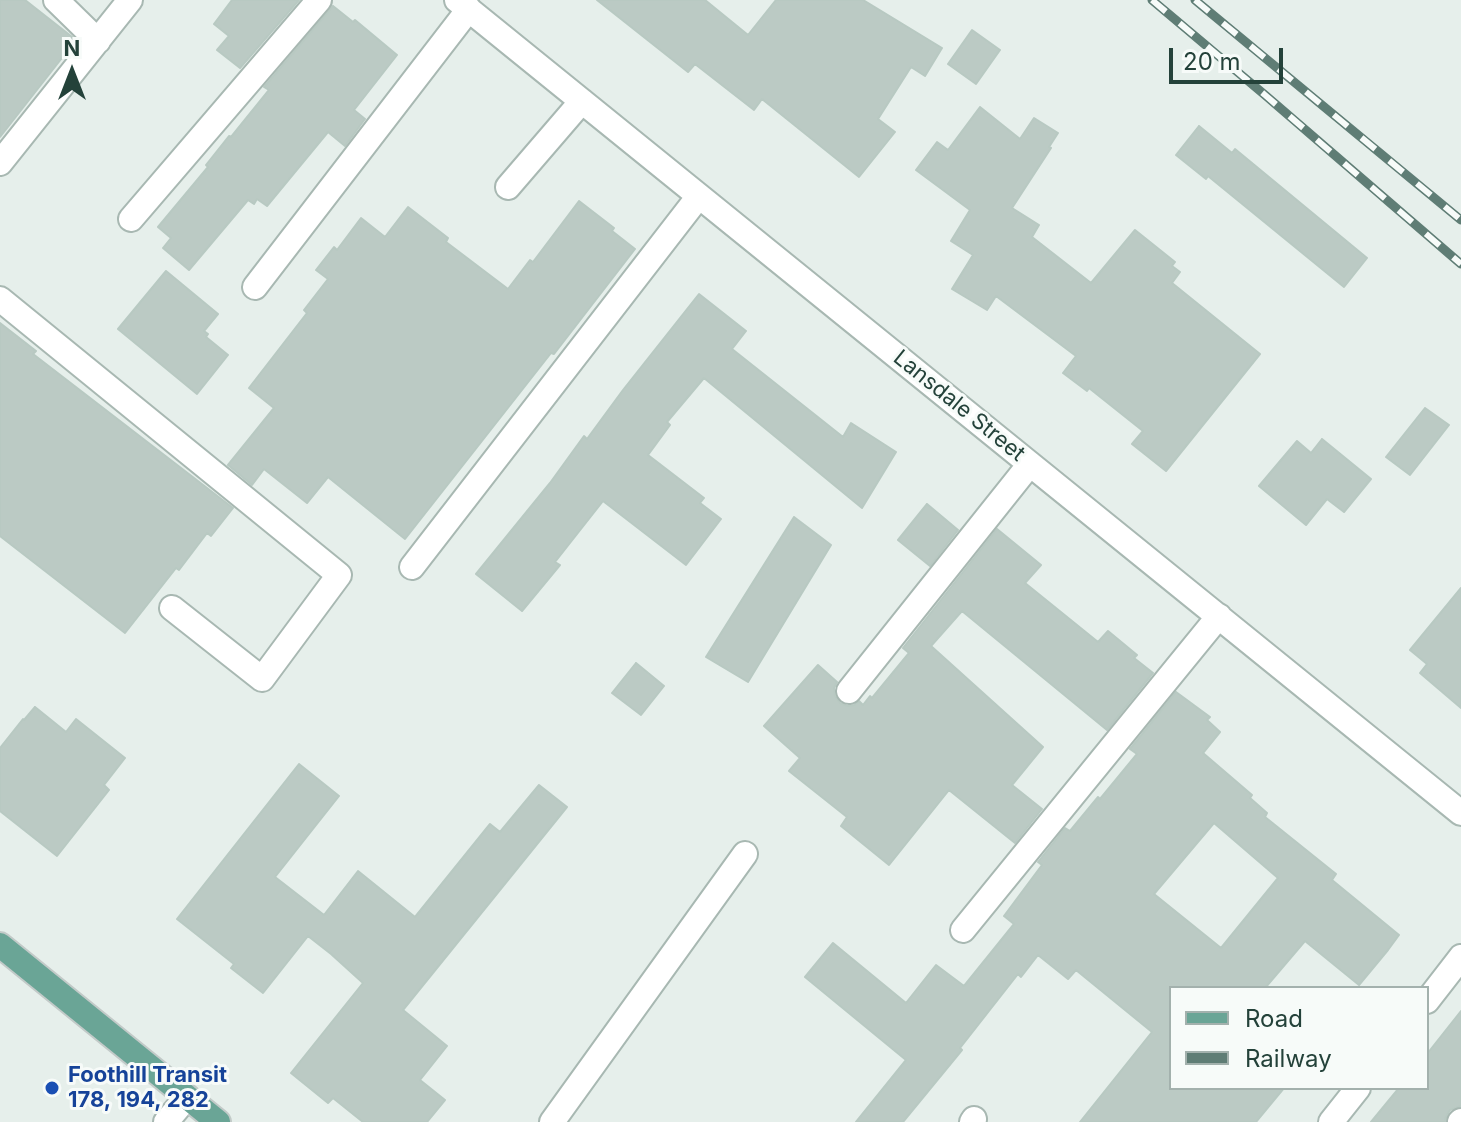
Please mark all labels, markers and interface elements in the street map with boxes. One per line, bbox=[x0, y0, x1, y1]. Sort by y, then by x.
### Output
north arrow bbox=[32, 32, 112, 112]
scale bar bbox=[1173, 32, 1287, 82]
text: N bbox=[64, 35, 80, 61]
text: 20 m bbox=[1183, 47, 1241, 76]
street label: Lansdale Street bbox=[888, 345, 1030, 467]
legend bbox=[1169, 986, 1429, 1090]
text: Road bbox=[1245, 1004, 1303, 1033]
text: Railway bbox=[1245, 1044, 1332, 1073]
place label: Foothill Transit 178, 194, 282 bbox=[68, 1062, 227, 1114]
marker: Foothill Transit 178, 194, 282 bbox=[43, 1079, 61, 1097]

